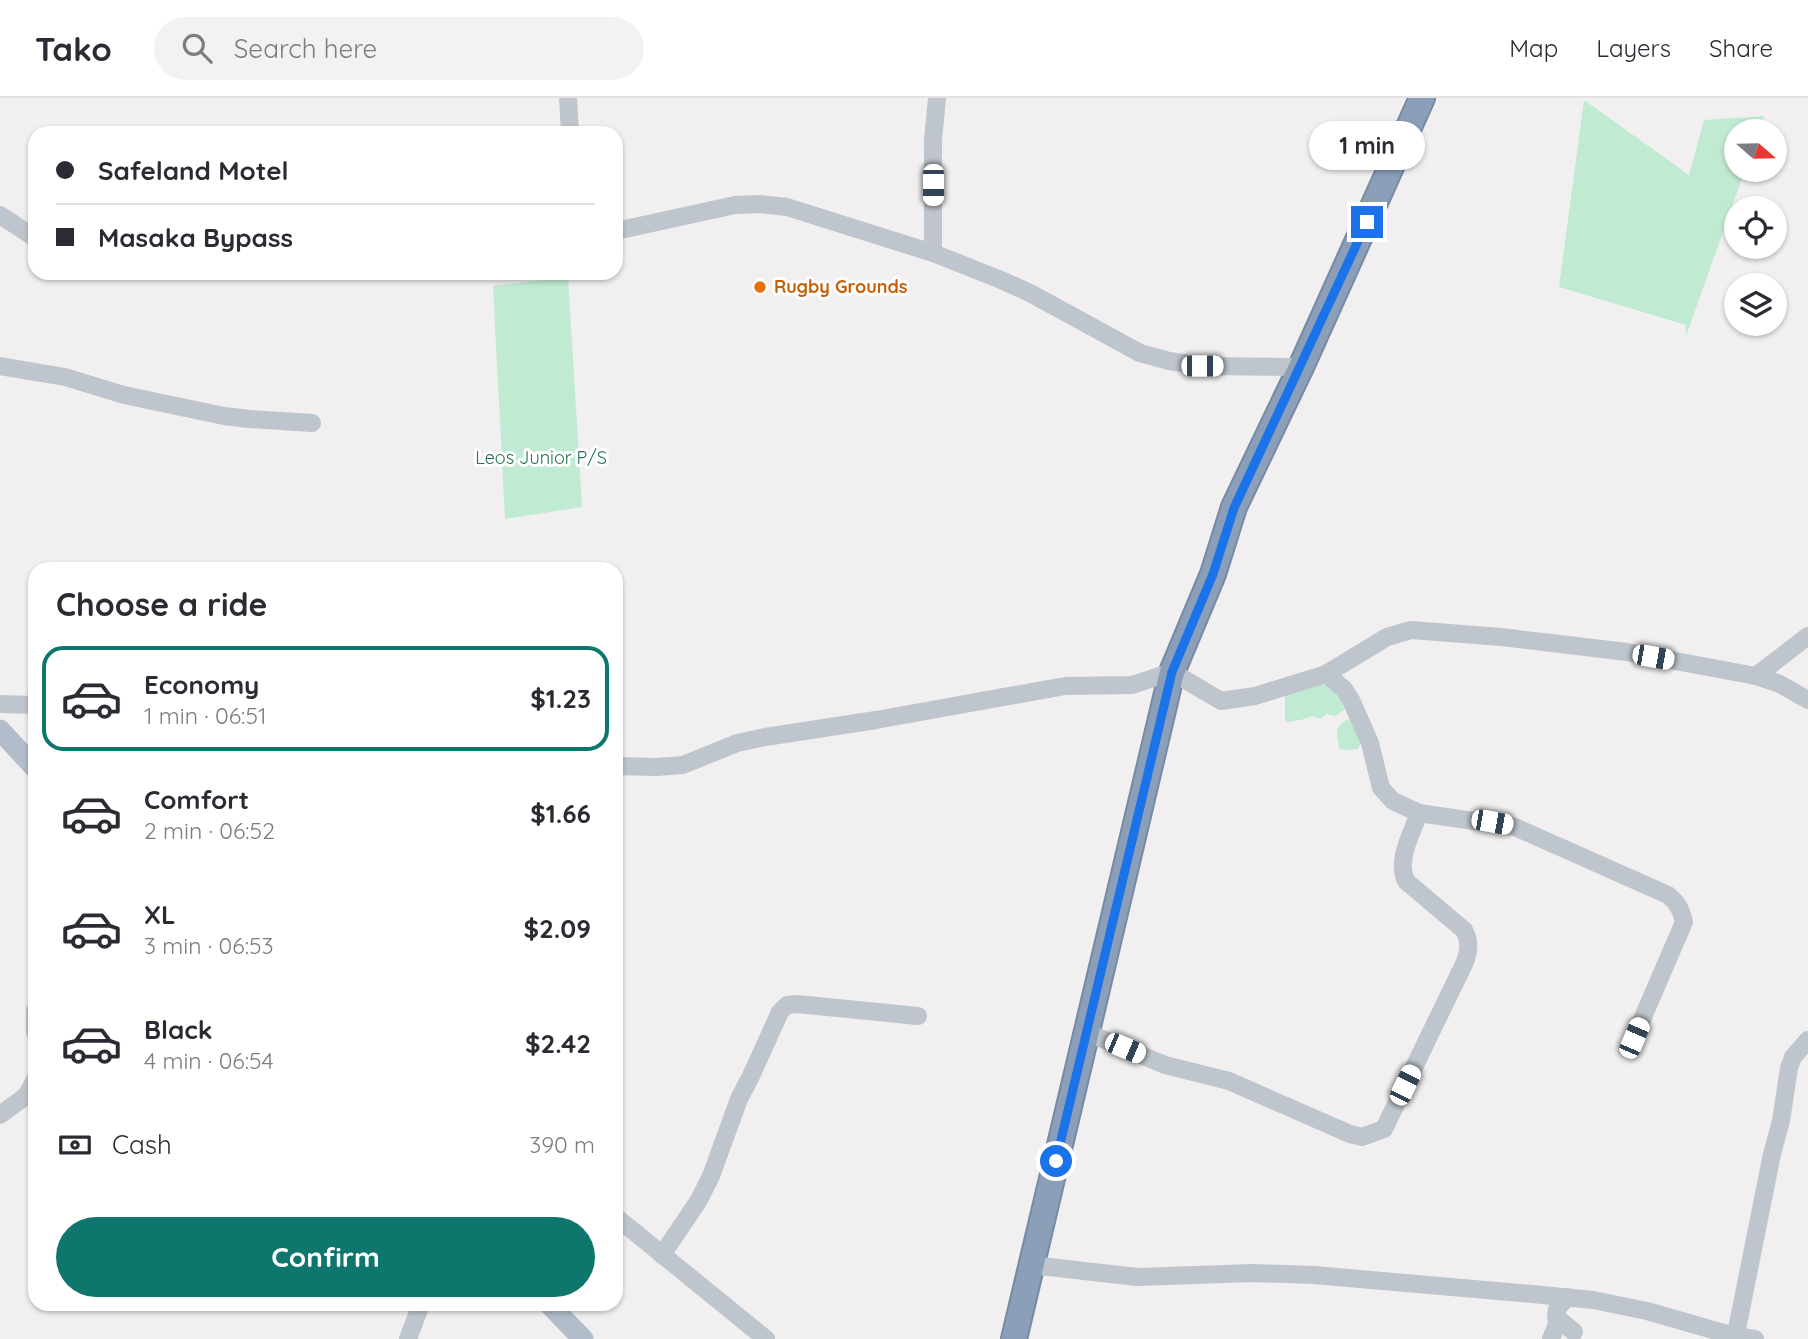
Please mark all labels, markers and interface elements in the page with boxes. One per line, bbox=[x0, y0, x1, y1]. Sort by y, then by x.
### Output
search box bbox=[154, 17, 644, 80]
text: Tako bbox=[35, 28, 112, 69]
icon: search bbox=[178, 29, 216, 67]
text: Search here bbox=[234, 32, 377, 65]
text: Map bbox=[1509, 33, 1558, 63]
text: Layers bbox=[1596, 33, 1671, 63]
text: Share bbox=[1709, 33, 1773, 63]
north arrow bbox=[1724, 119, 1787, 182]
map controls bbox=[1724, 119, 1787, 336]
callout: 1 min bbox=[1309, 121, 1425, 170]
text: 1 min bbox=[1339, 131, 1395, 160]
text: Safeland Motel bbox=[98, 154, 289, 187]
car bbox=[923, 164, 944, 206]
button: locate bbox=[1724, 196, 1787, 259]
route end bbox=[1351, 206, 1383, 238]
text: Masaka Bypass bbox=[98, 221, 293, 254]
button: layers bbox=[1724, 273, 1787, 336]
place label: Rugby Grounds bbox=[774, 275, 908, 298]
marker: Rugby Grounds bbox=[752, 279, 768, 295]
car bbox=[1182, 356, 1224, 377]
park label: Leos Junior P/S bbox=[475, 446, 607, 469]
text: Choose a ride bbox=[56, 584, 268, 624]
car bbox=[1631, 643, 1676, 671]
icon: car bbox=[60, 667, 123, 730]
text: Economy bbox=[144, 668, 259, 701]
text: $1.23 bbox=[530, 682, 591, 715]
text: 1 min · 06:51 bbox=[144, 701, 266, 730]
icon: car bbox=[60, 782, 123, 845]
text: Comfort bbox=[144, 783, 249, 816]
text: $1.66 bbox=[530, 797, 591, 830]
car bbox=[1470, 808, 1515, 836]
text: 2 min · 06:52 bbox=[144, 816, 275, 845]
icon: car bbox=[60, 897, 123, 960]
text: XL bbox=[144, 898, 176, 931]
text: $2.09 bbox=[523, 912, 591, 945]
text: 3 min · 06:53 bbox=[144, 931, 274, 960]
icon: car bbox=[60, 1012, 123, 1075]
text: Black bbox=[144, 1013, 213, 1046]
car bbox=[1617, 1015, 1652, 1061]
text: $2.42 bbox=[525, 1027, 591, 1060]
car bbox=[1102, 1030, 1149, 1066]
text: 4 min · 06:54 bbox=[144, 1046, 274, 1075]
car bbox=[1387, 1062, 1424, 1108]
icon: cash bbox=[56, 1126, 94, 1164]
text: Cash bbox=[112, 1128, 172, 1161]
text: 390 m bbox=[529, 1130, 595, 1159]
route start bbox=[1040, 1145, 1072, 1177]
button: Confirm bbox=[56, 1217, 595, 1297]

